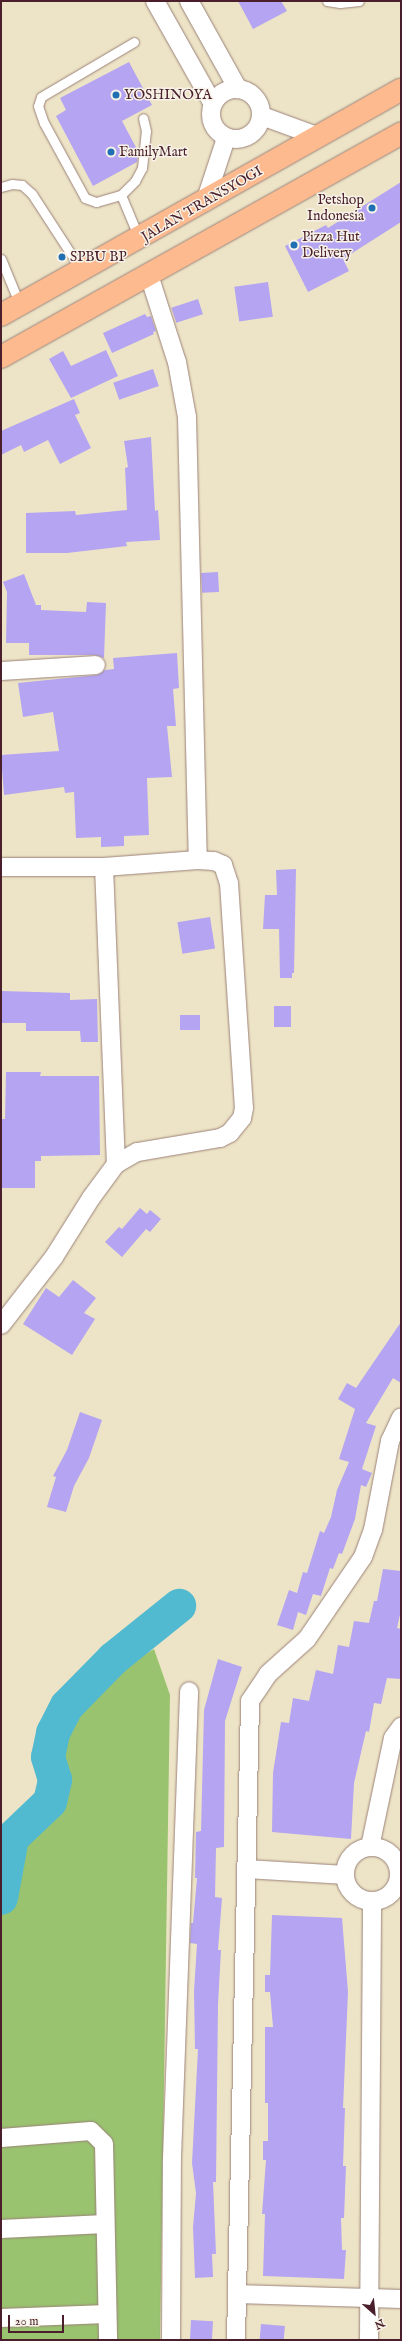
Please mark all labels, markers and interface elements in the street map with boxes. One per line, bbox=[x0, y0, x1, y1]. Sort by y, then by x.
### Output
place label: YOSHINOYA bbox=[124, 87, 212, 103]
marker: YOSHINOYA bbox=[111, 90, 121, 100]
place label: FamilyMart bbox=[119, 144, 188, 160]
marker: FamilyMart bbox=[106, 147, 116, 157]
street label: JALAN TRANSYOGI bbox=[138, 162, 266, 246]
place label: Petshop Indonesia bbox=[307, 192, 364, 224]
marker: Petshop Indonesia bbox=[367, 203, 377, 213]
place label: Pizza Hut Delivery bbox=[302, 229, 360, 262]
marker: Pizza Hut Delivery bbox=[289, 240, 299, 250]
place label: SPBU BP bbox=[70, 249, 127, 265]
marker: SPBU BP bbox=[57, 252, 67, 262]
north arrow bbox=[354, 2293, 394, 2333]
scale bar bbox=[10, 2307, 66, 2333]
text: 20 m bbox=[15, 2314, 38, 2329]
text: N bbox=[372, 2315, 387, 2332]

